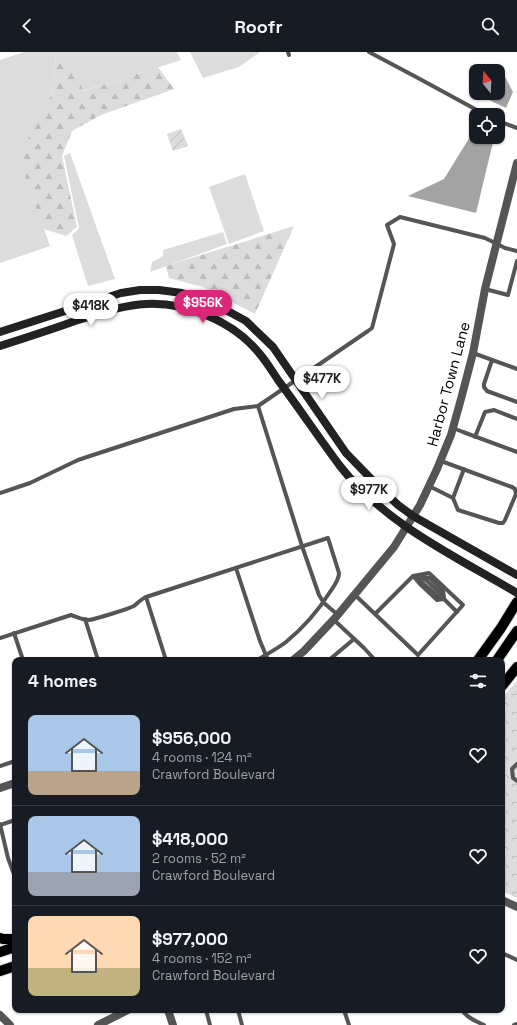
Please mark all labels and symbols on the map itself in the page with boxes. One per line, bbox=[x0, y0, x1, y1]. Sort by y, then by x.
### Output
north arrow bbox=[469, 64, 505, 100]
pin: $956K bbox=[175, 290, 231, 324]
pin: $418K bbox=[63, 293, 119, 327]
street label: Harbor Town Lane bbox=[422, 319, 474, 449]
pin: $477K bbox=[294, 366, 350, 400]
pin: $977K bbox=[341, 477, 397, 511]

